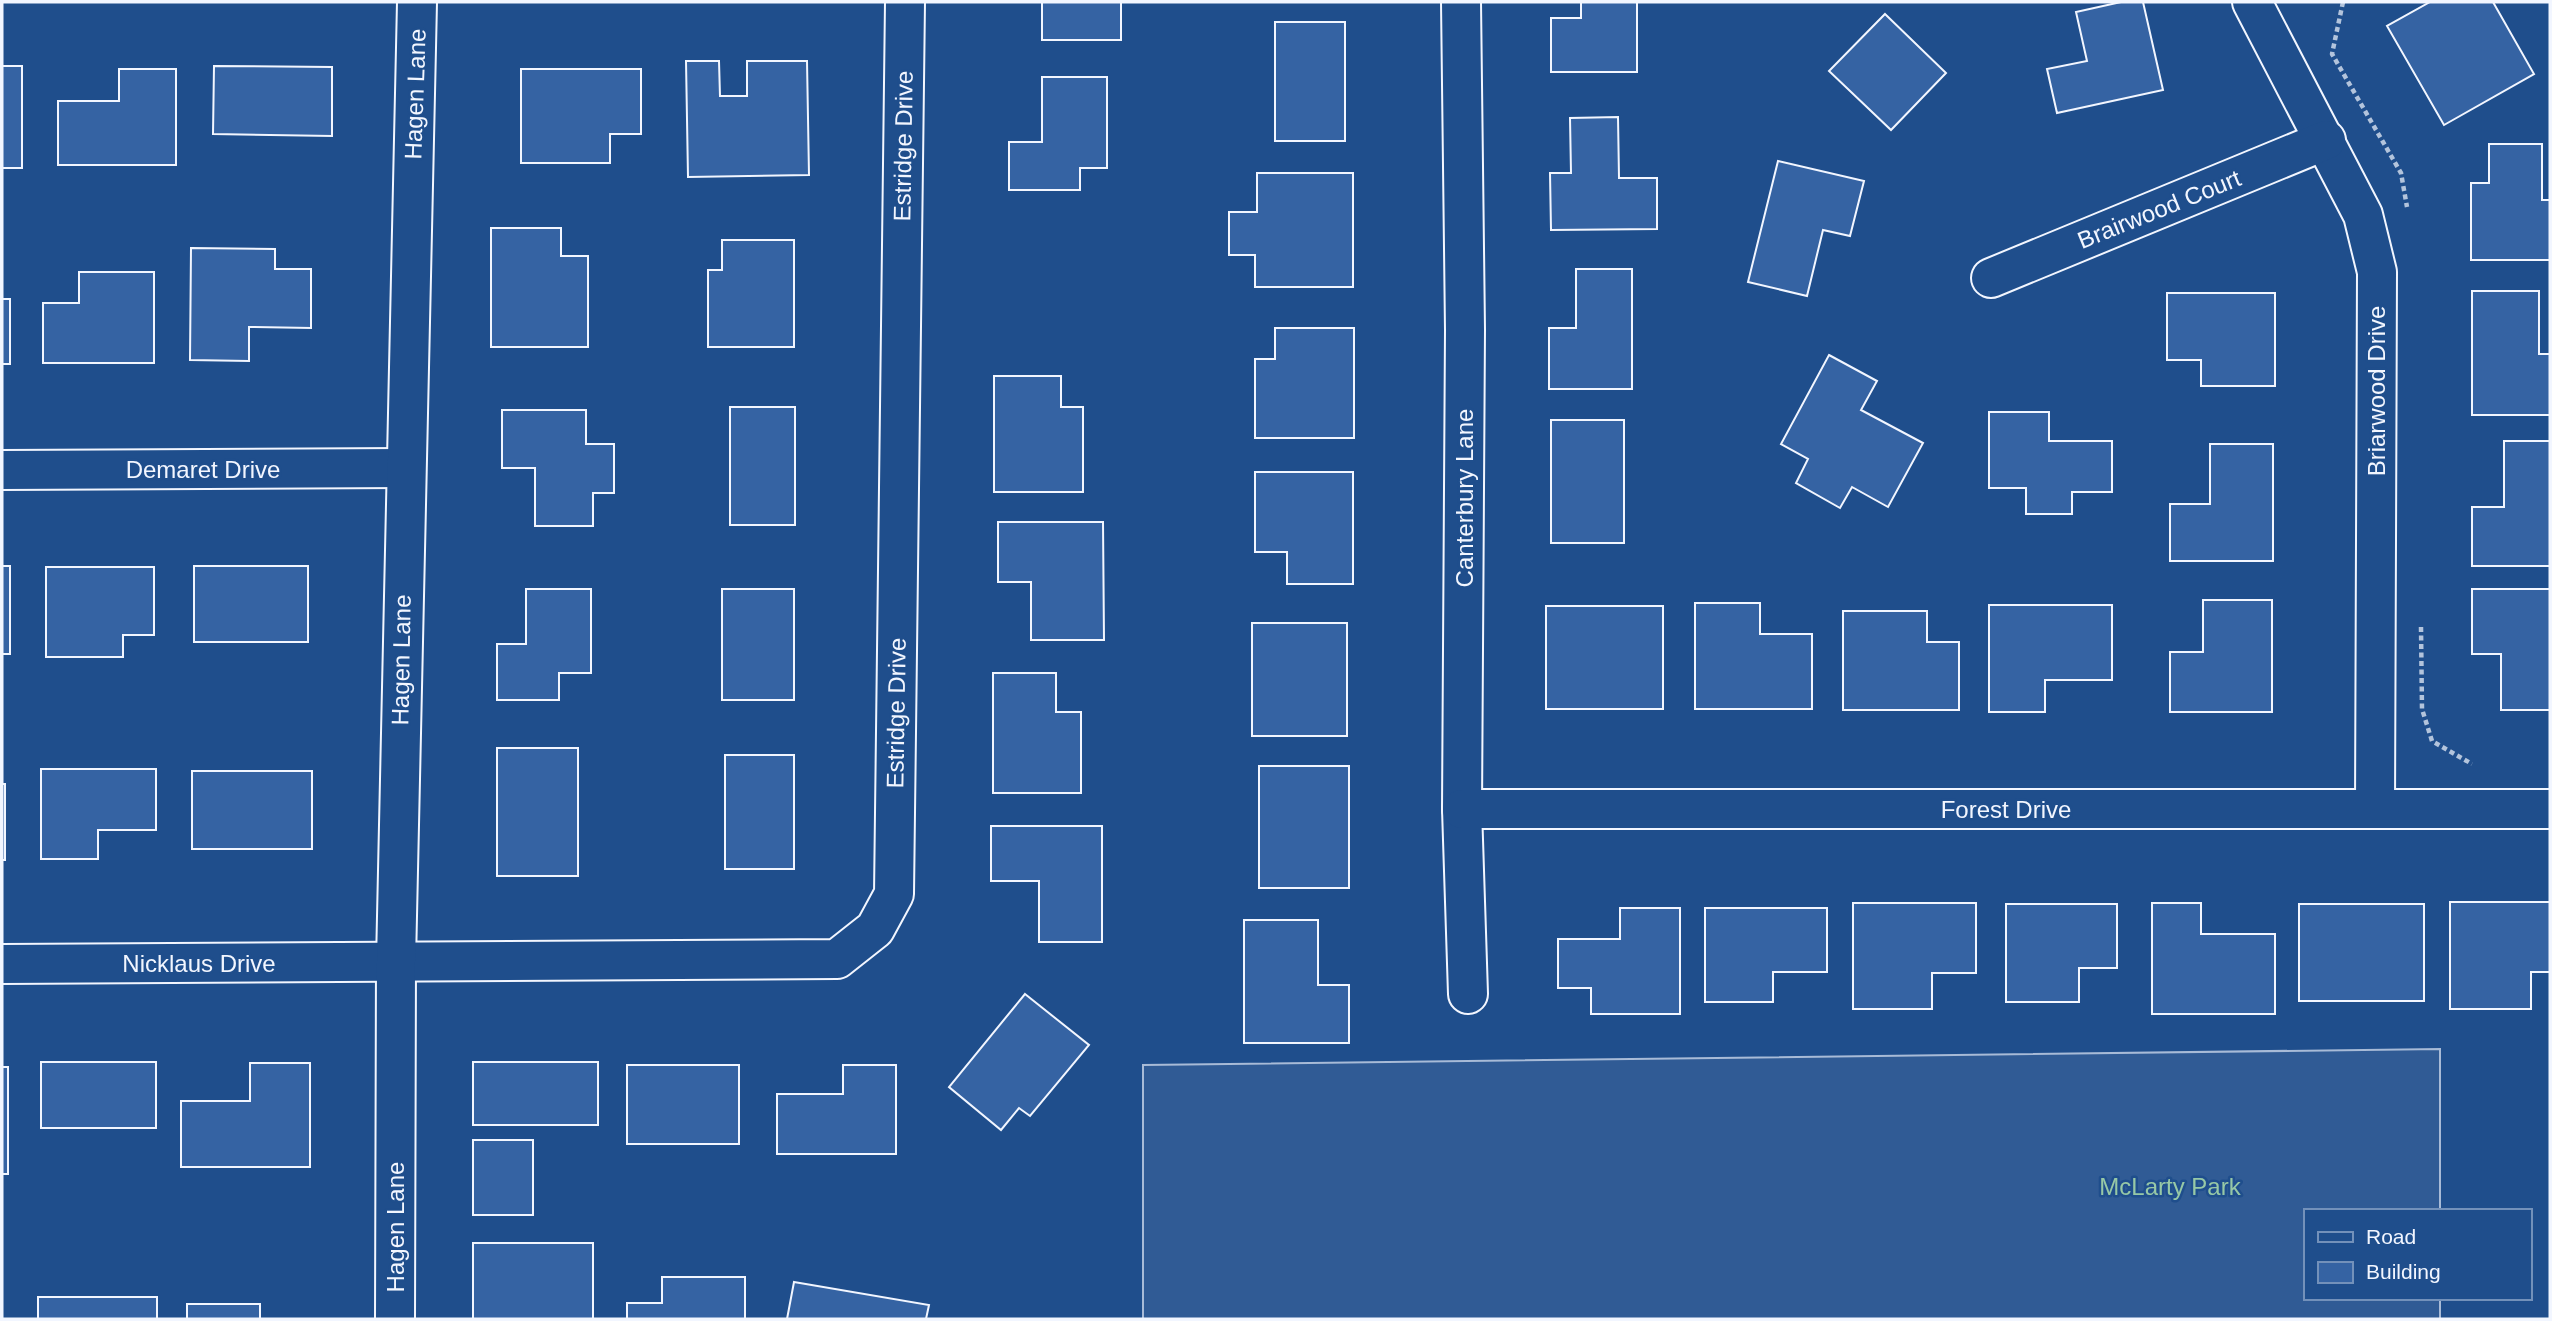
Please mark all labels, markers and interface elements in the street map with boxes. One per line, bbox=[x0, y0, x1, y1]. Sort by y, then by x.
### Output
street label: Hagen Lane bbox=[399, 28, 431, 160]
street label: Estridge Drive bbox=[888, 70, 918, 222]
street label: Brairwood Court bbox=[2074, 164, 2245, 254]
street label: Briarwood Drive bbox=[2363, 306, 2390, 476]
street label: Canterbury Lane bbox=[1451, 409, 1478, 587]
street label: Demaret Drive bbox=[126, 456, 280, 483]
street label: Hagen Lane bbox=[386, 594, 416, 726]
street label: Estridge Drive bbox=[881, 637, 911, 789]
street label: Forest Drive bbox=[1941, 796, 2071, 823]
street label: Nicklaus Drive bbox=[122, 950, 276, 977]
street label: Hagen Lane bbox=[382, 1162, 409, 1292]
park label: McLarty Park bbox=[2099, 1173, 2242, 1200]
legend bbox=[2304, 1209, 2531, 1300]
text: Road bbox=[2366, 1225, 2416, 1248]
text: Building bbox=[2366, 1260, 2441, 1283]

